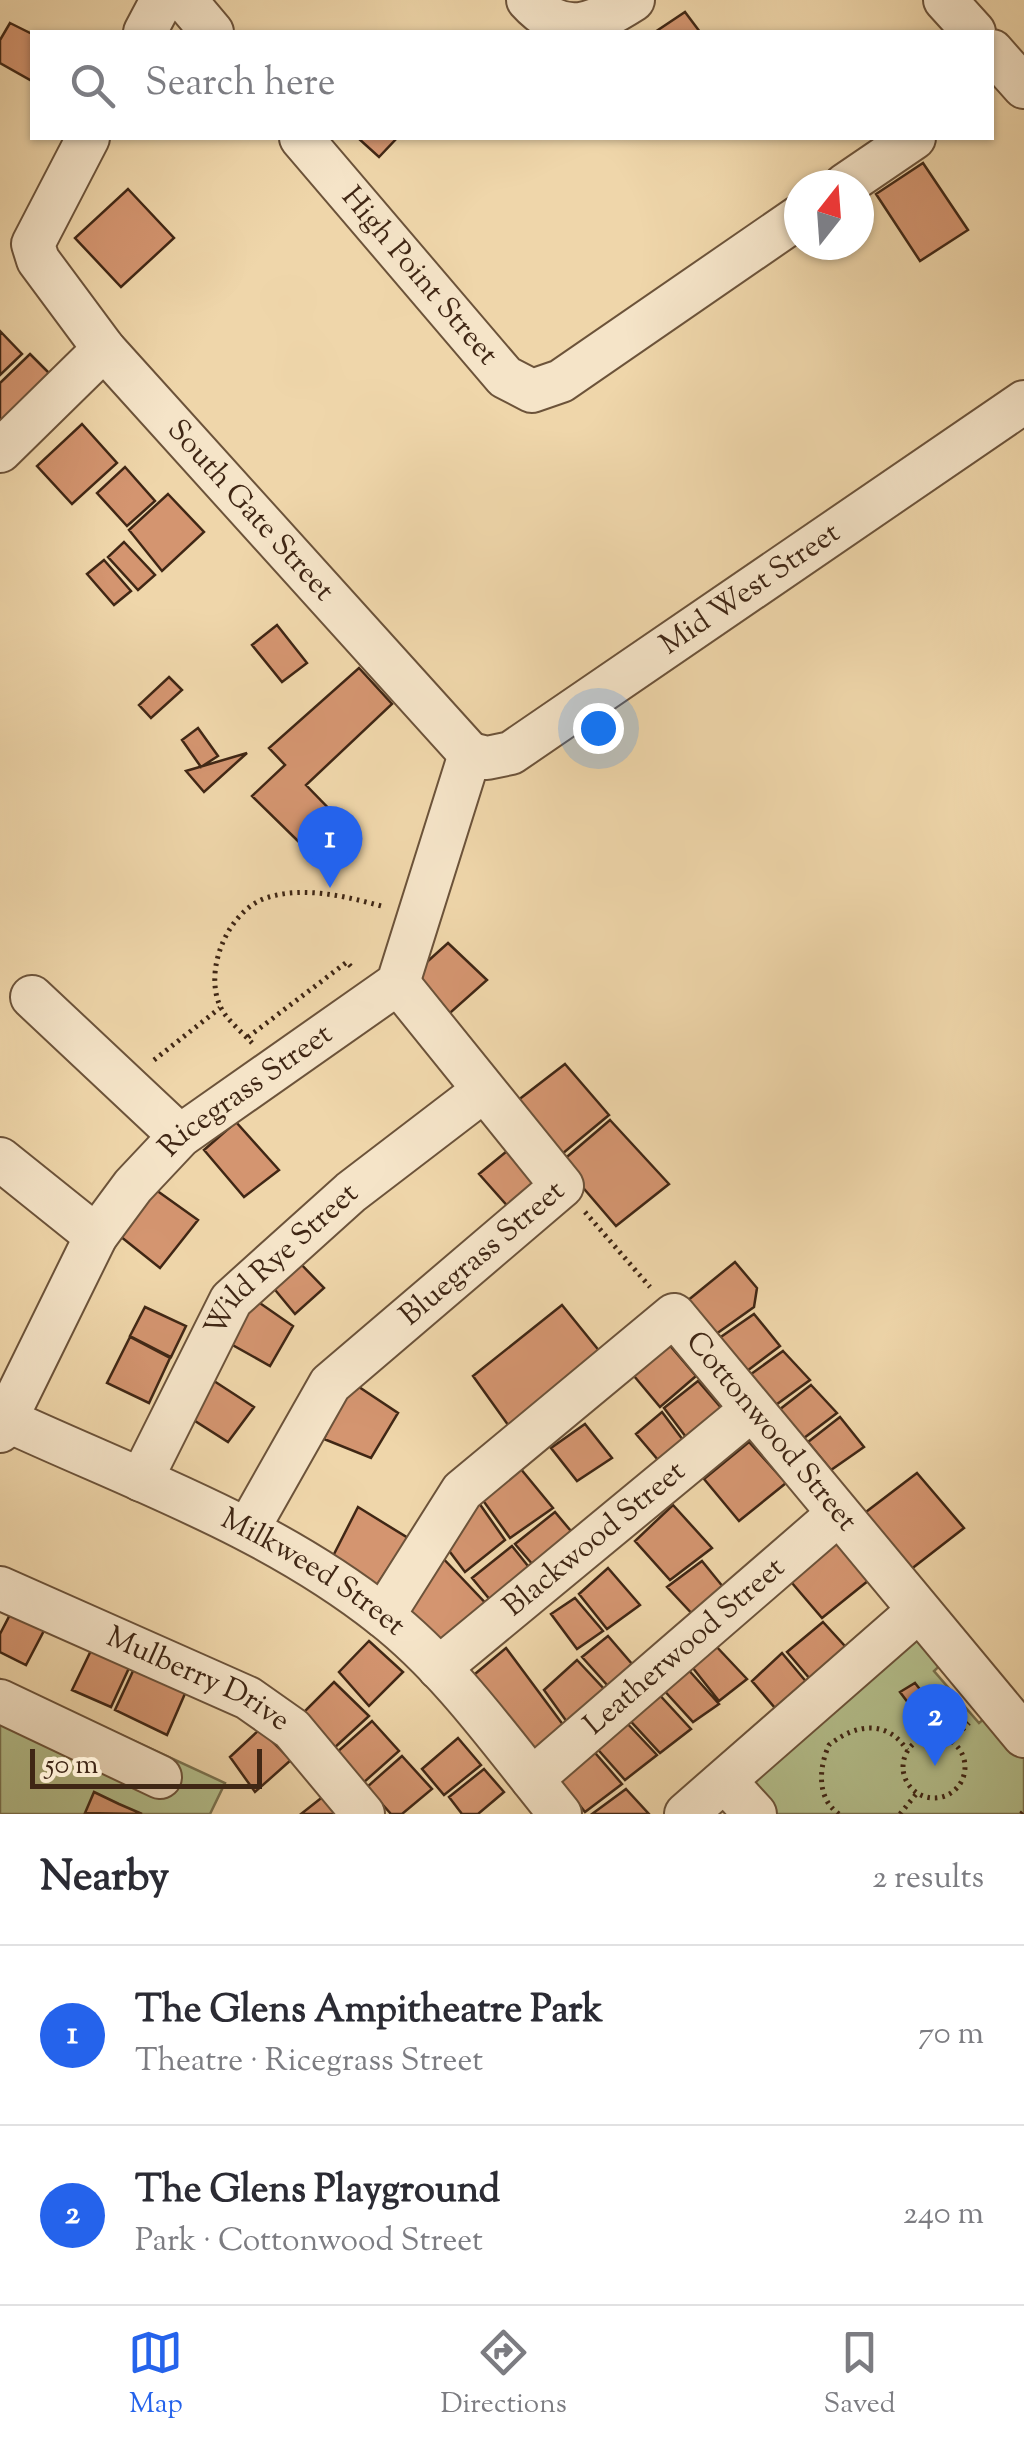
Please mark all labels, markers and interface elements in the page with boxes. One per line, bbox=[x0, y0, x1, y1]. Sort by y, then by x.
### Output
search box bbox=[30, 30, 994, 140]
icon: search bbox=[65, 58, 120, 113]
text: Search here bbox=[145, 58, 336, 112]
north arrow bbox=[784, 170, 874, 260]
street label: High Point Street bbox=[330, 178, 508, 375]
street label: South Gate Street bbox=[156, 410, 344, 611]
street label: Mid West Street bbox=[652, 512, 849, 666]
your location bbox=[573, 703, 624, 754]
pin: 1 bbox=[298, 806, 362, 888]
street label: Ricegrass Street bbox=[149, 1014, 341, 1167]
street label: Bluegrass Street bbox=[391, 1171, 575, 1337]
street label: Wild Rye Street bbox=[195, 1173, 368, 1344]
street label: Cottonwood Street bbox=[675, 1322, 867, 1541]
street label: Blackwood Street bbox=[494, 1451, 695, 1628]
street label: Milkweed Street bbox=[213, 1498, 414, 1647]
street label: Leatherwood Street bbox=[575, 1548, 795, 1746]
street label: Mulberry Drive bbox=[99, 1616, 298, 1742]
pin: 2 bbox=[902, 1684, 968, 1766]
scale bar bbox=[30, 1744, 262, 1788]
text: 50 m bbox=[45, 1746, 99, 1786]
text: Nearby bbox=[40, 1849, 169, 1909]
text: 2 results bbox=[872, 1856, 984, 1902]
text: The Glens Ampitheatre Park bbox=[135, 1985, 603, 2039]
text: 1 bbox=[67, 2012, 78, 2058]
text: 70 m bbox=[918, 2012, 984, 2058]
text: Theatre · Ricegrass Street bbox=[135, 2039, 483, 2085]
text: The Glens Playground bbox=[135, 2165, 500, 2219]
text: 2 bbox=[65, 2192, 80, 2238]
text: 240 m bbox=[903, 2192, 984, 2238]
text: Park · Cottonwood Street bbox=[135, 2219, 483, 2265]
tab: Map bbox=[128, 2325, 183, 2425]
tab: Directions bbox=[440, 2325, 567, 2425]
tab: Saved bbox=[824, 2325, 896, 2425]

